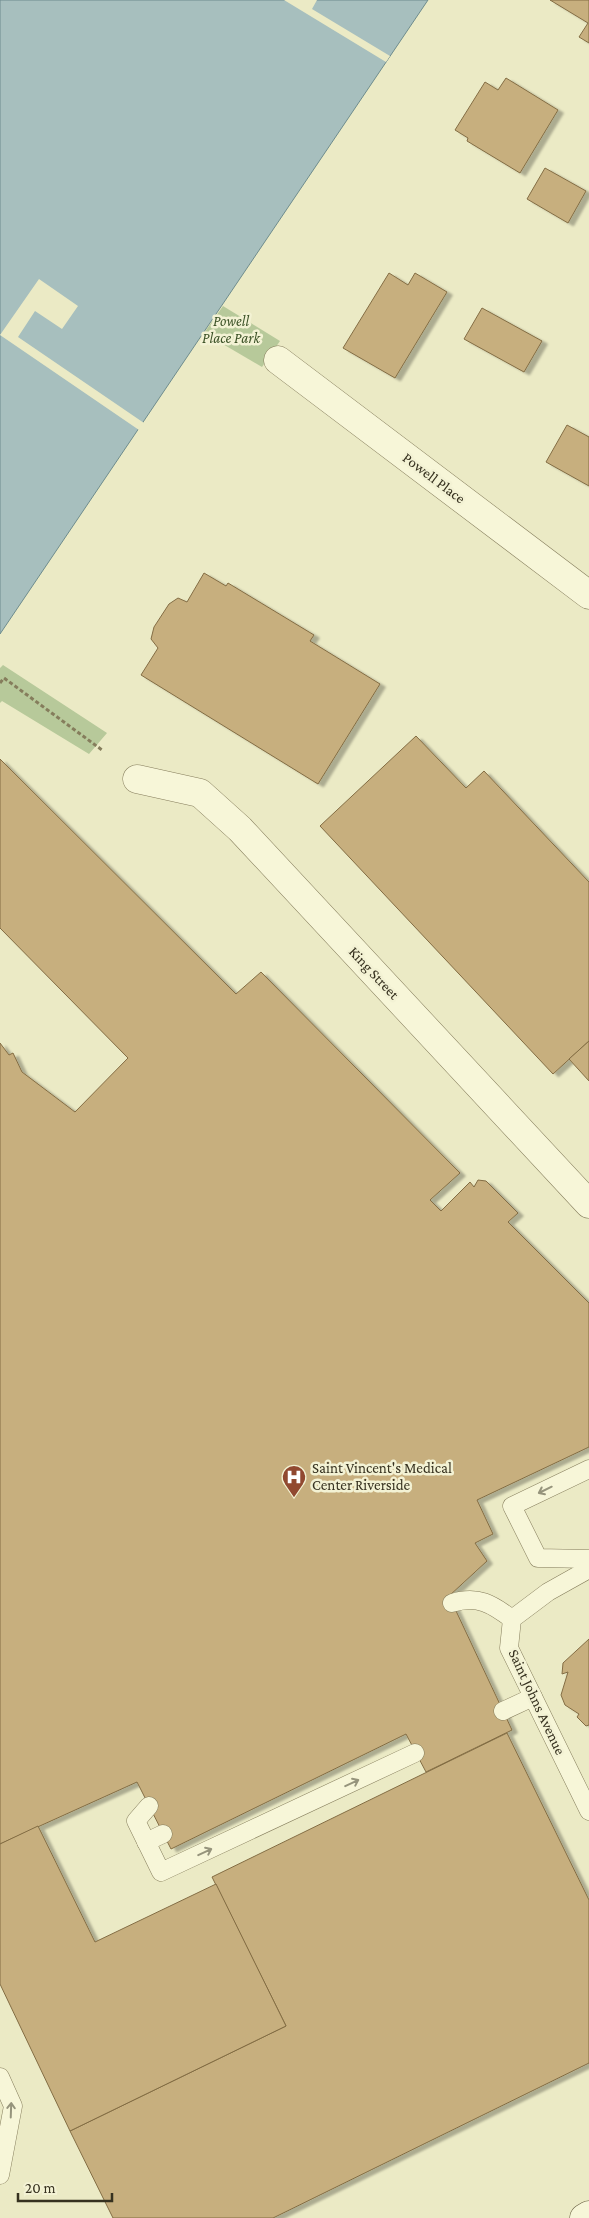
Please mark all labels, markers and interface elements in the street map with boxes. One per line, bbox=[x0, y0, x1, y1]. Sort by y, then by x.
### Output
park label: Powell Place Park bbox=[202, 313, 261, 346]
street label: Powell Place bbox=[400, 449, 469, 507]
street label: King Street bbox=[345, 943, 403, 1004]
place label: Saint Vincent's Medical Center Riverside bbox=[312, 1460, 452, 1493]
hospital icon: Saint Vincent's Medical Center Riverside bbox=[281, 1464, 307, 1498]
one-way arrow bbox=[538, 1486, 553, 1496]
street label: Saint Johns Avenue bbox=[505, 1647, 569, 1758]
one-way arrow bbox=[344, 1777, 359, 1787]
one-way arrow bbox=[197, 1846, 212, 1856]
one-way arrow bbox=[6, 2103, 16, 2119]
scale bar bbox=[18, 2170, 111, 2202]
text: 20 m bbox=[25, 2180, 56, 2196]

